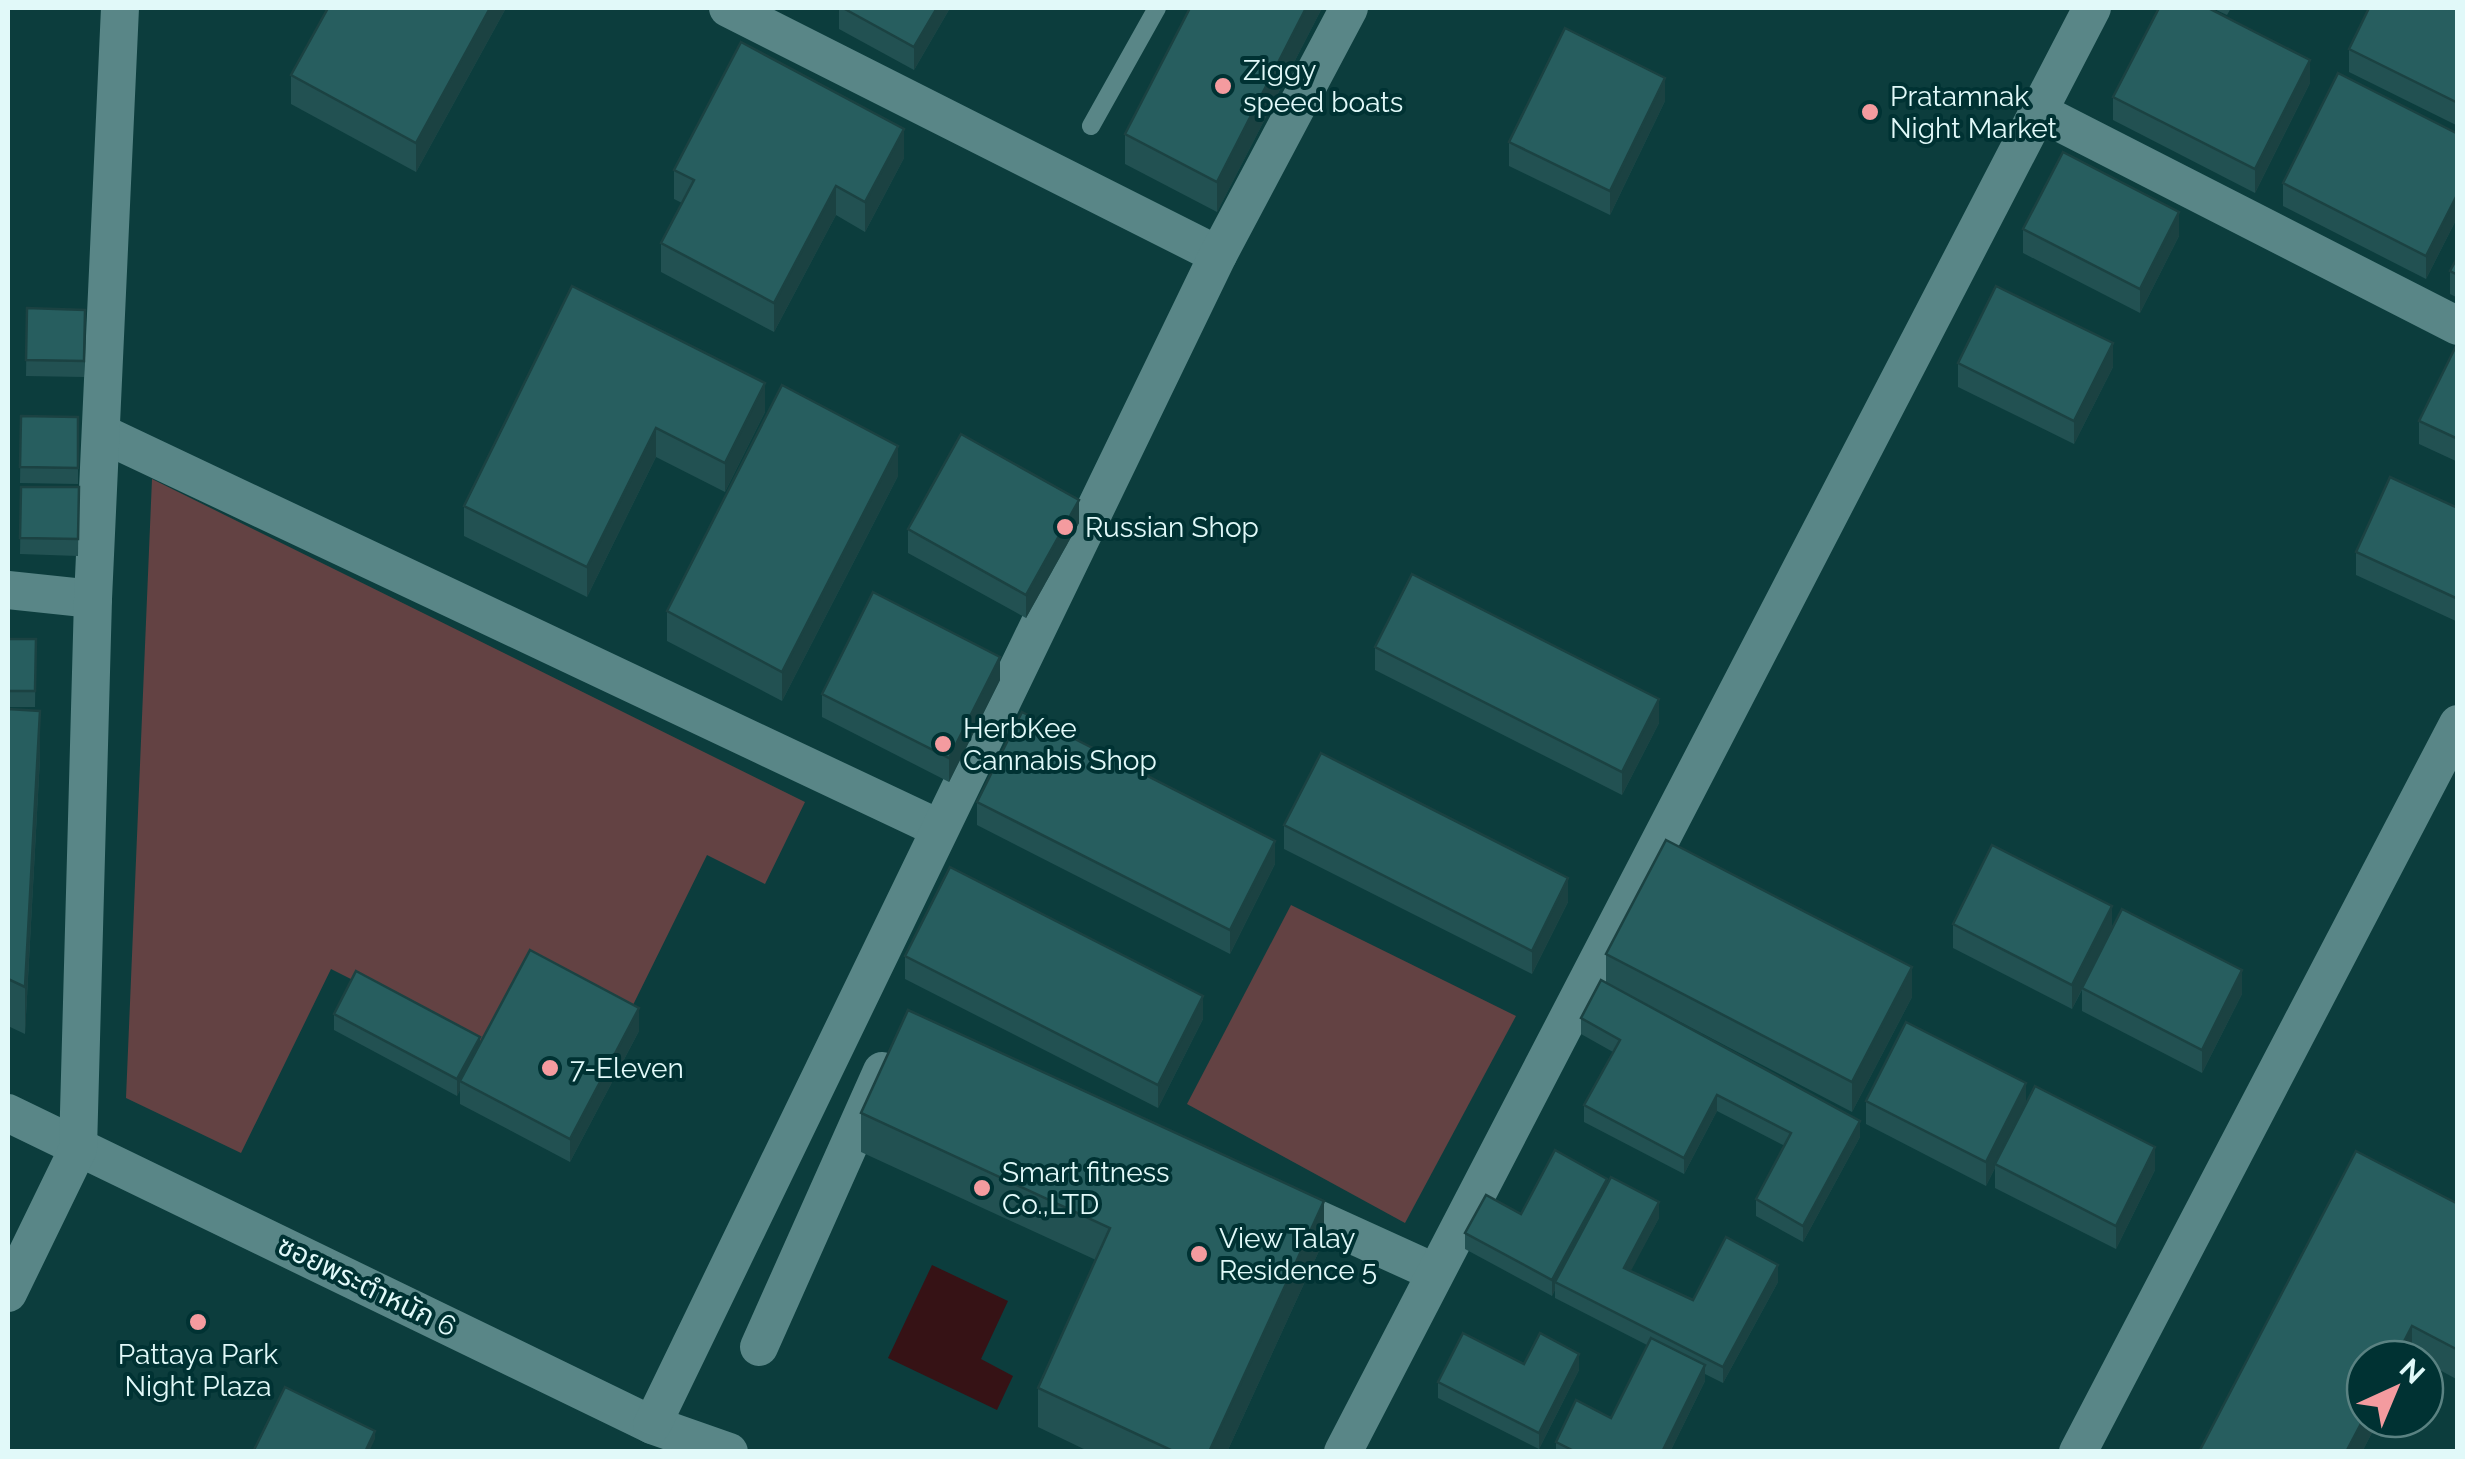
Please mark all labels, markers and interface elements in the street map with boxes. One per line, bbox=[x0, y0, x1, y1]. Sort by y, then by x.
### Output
place label: Ziggy speed boats bbox=[1243, 54, 1403, 119]
marker: Ziggy speed boats bbox=[1212, 75, 1234, 97]
place label: Pratamnak Night Market bbox=[1890, 80, 2058, 145]
marker: Pratamnak Night Market bbox=[1859, 101, 1881, 123]
place label: Russian Shop bbox=[1085, 511, 1259, 544]
marker: Russian Shop bbox=[1054, 516, 1076, 538]
place label: HerbKee Cannabis Shop bbox=[963, 712, 1157, 777]
marker: HerbKee Cannabis Shop bbox=[932, 733, 954, 755]
place label: 7-Eleven bbox=[570, 1052, 684, 1085]
marker: 7-Eleven bbox=[539, 1057, 561, 1079]
place label: Smart fitness Co.,LTD bbox=[1002, 1156, 1170, 1221]
marker: Smart fitness Co.,LTD bbox=[971, 1177, 993, 1199]
place label: View Talay Residence 5 bbox=[1219, 1222, 1377, 1287]
street label: ซอยพระตำหนัก 6 bbox=[272, 1229, 462, 1343]
marker: View Talay Residence 5 bbox=[1188, 1243, 1210, 1265]
marker: Pattaya Park Night Plaza bbox=[187, 1311, 209, 1333]
place label: Pattaya Park Night Plaza bbox=[118, 1338, 278, 1403]
north arrow bbox=[2345, 1339, 2445, 1439]
text: N bbox=[2393, 1352, 2431, 1391]

